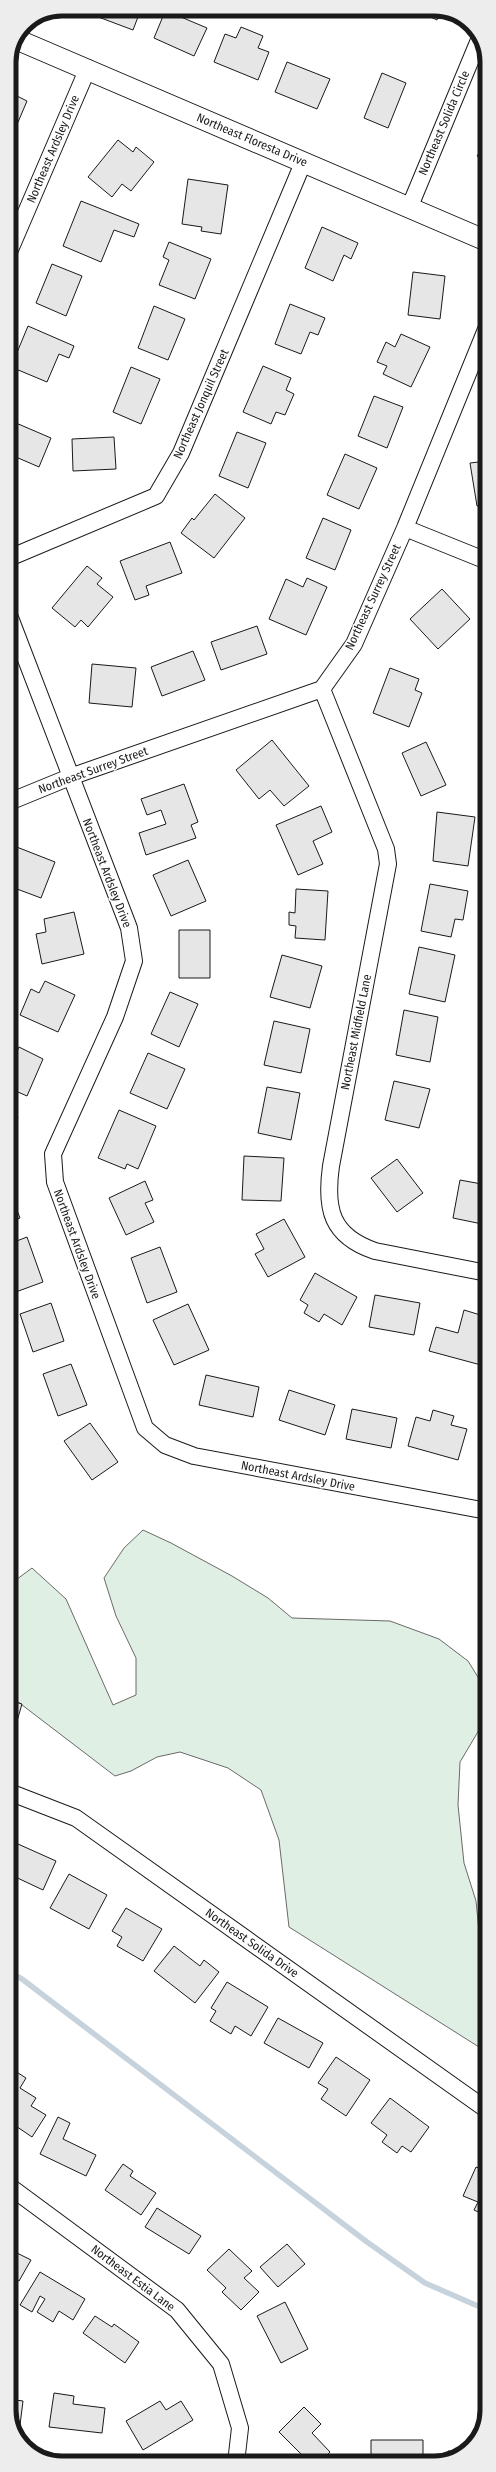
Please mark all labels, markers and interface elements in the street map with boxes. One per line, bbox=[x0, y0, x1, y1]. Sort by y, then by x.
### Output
street label: Northeast Solida Circle bbox=[416, 69, 472, 177]
street label: Northeast Ardsley Drive bbox=[24, 93, 82, 205]
street label: Northeast Floresta Drive bbox=[195, 110, 310, 170]
street label: Northeast Jonquil Street bbox=[170, 347, 232, 461]
street label: Northeast Surrey Street bbox=[342, 542, 404, 652]
street label: Northeast Surrey Street bbox=[36, 744, 150, 796]
street label: Northeast Ardsley Drive bbox=[80, 816, 134, 930]
street label: Northeast Midfield Lane bbox=[338, 973, 374, 1091]
street label: Northeast Ardsley Drive bbox=[51, 1187, 103, 1301]
street label: Northeast Ardsley Drive bbox=[240, 1458, 356, 1494]
street label: Northeast Solida Drive bbox=[203, 1906, 301, 1980]
street label: Northeast Estia Lane bbox=[88, 2242, 178, 2314]

